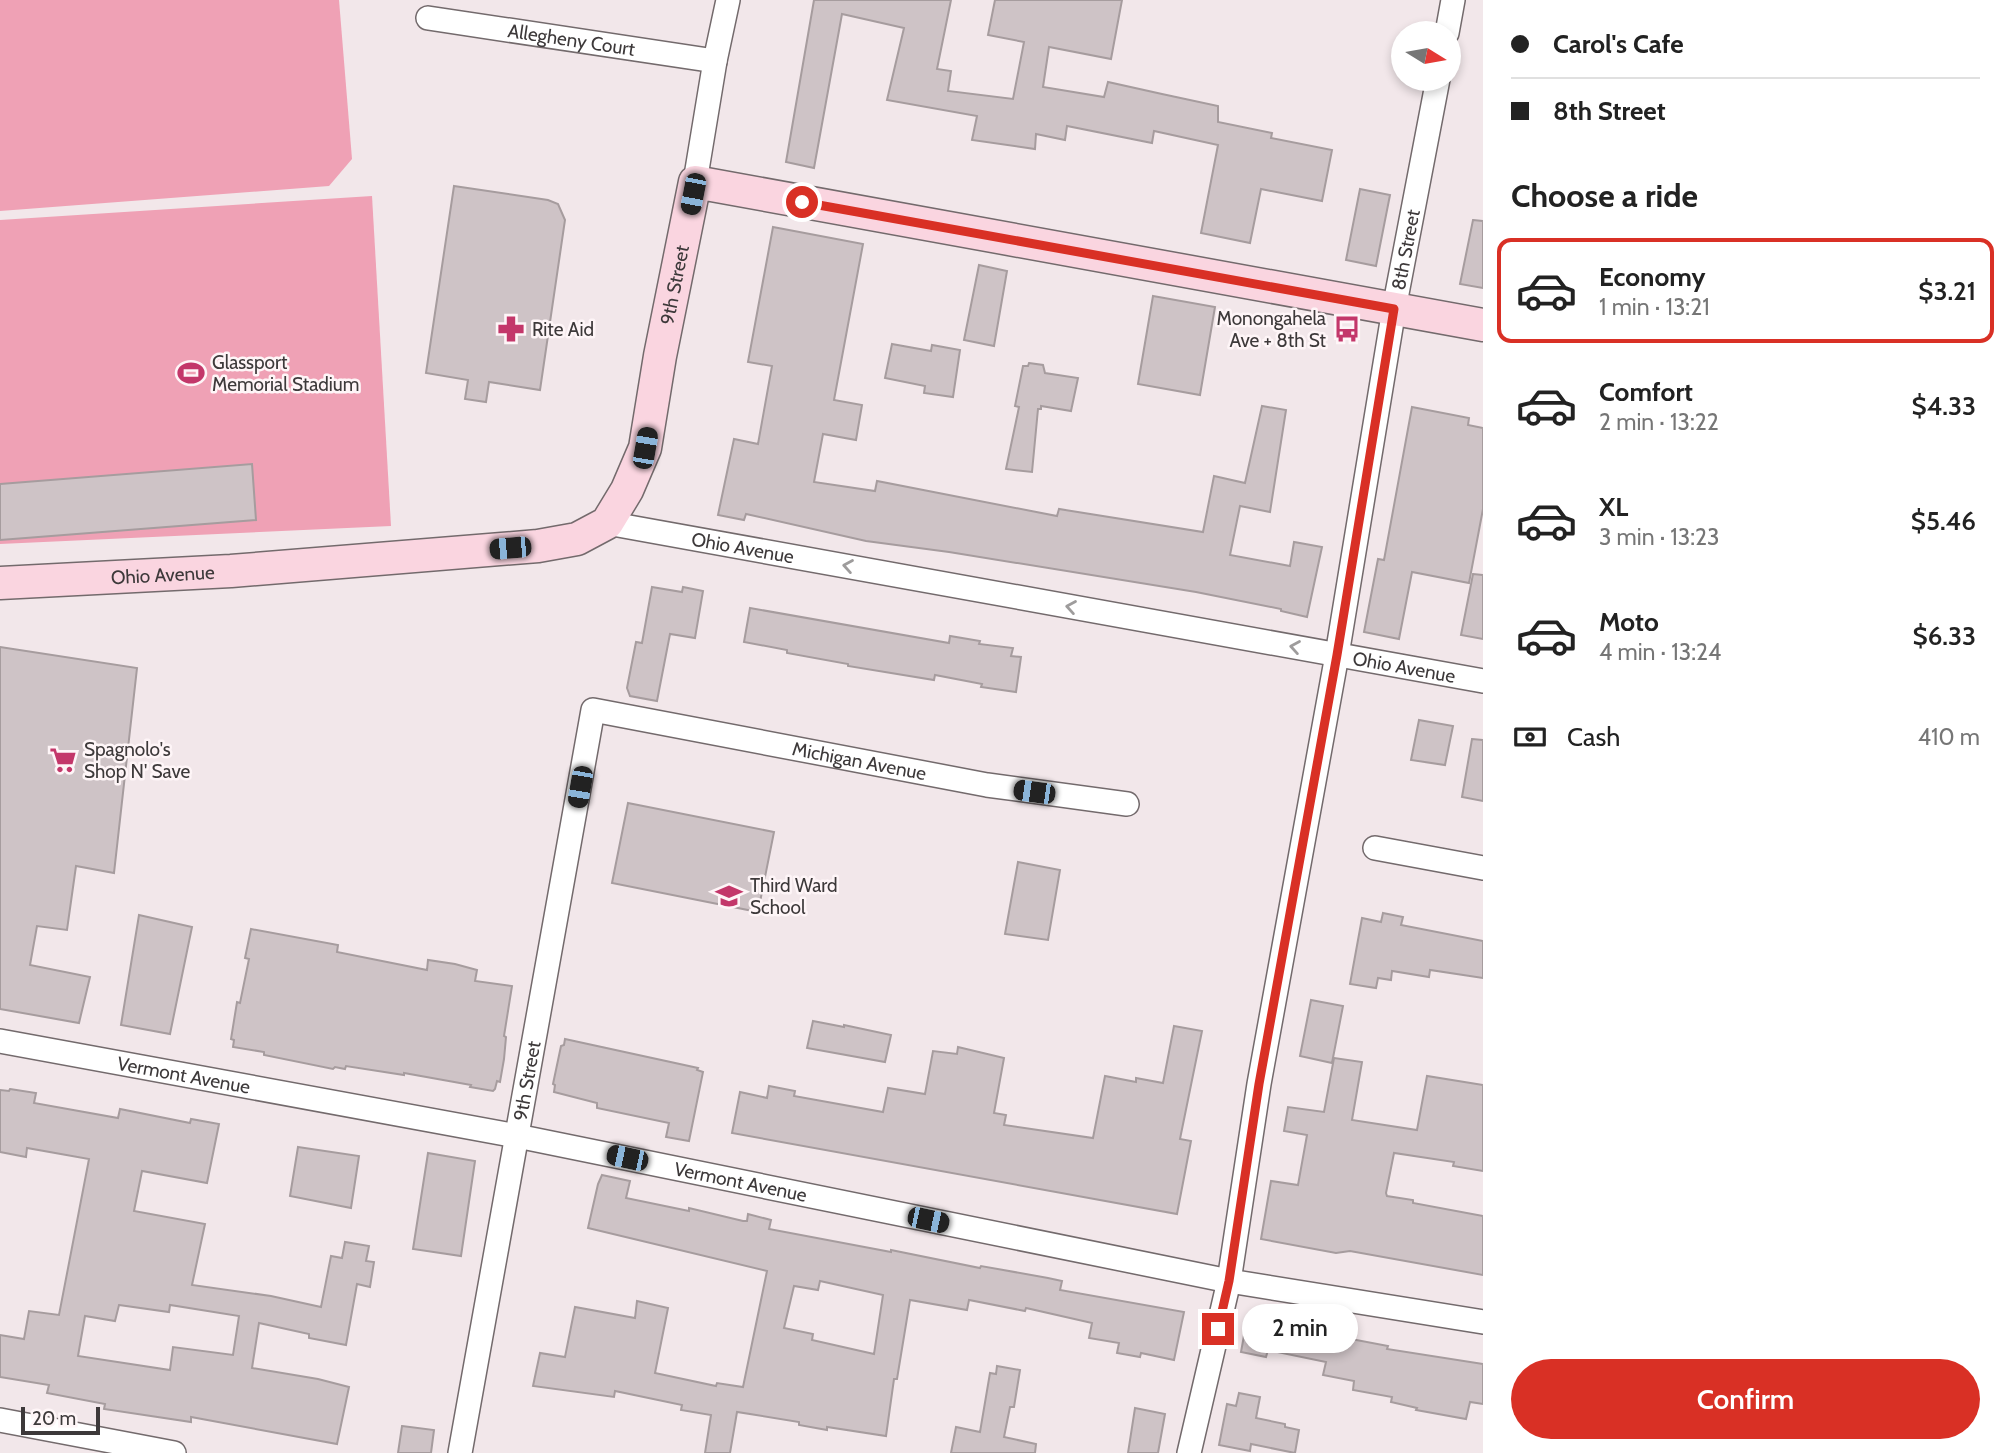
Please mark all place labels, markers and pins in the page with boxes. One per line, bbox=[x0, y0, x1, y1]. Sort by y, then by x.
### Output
place label: Monongahela Ave + 8th St bbox=[1216, 307, 1327, 352]
pharmacy icon: Rite Aid bbox=[496, 314, 526, 344]
bus stop icon: Monongahela Ave + 8th St bbox=[1332, 314, 1362, 344]
place label: Rite Aid bbox=[532, 318, 594, 341]
place label: Glassport Memorial Stadium bbox=[212, 351, 359, 396]
sports icon: Glassport Memorial Stadium bbox=[176, 358, 206, 388]
place label: Spagnolo's Shop N' Save bbox=[84, 738, 191, 783]
supermarket icon: Spagnolo's Shop N' Save bbox=[48, 745, 78, 775]
place label: Third Ward School bbox=[750, 874, 838, 919]
school or university icon: Third Ward School bbox=[714, 881, 744, 911]

